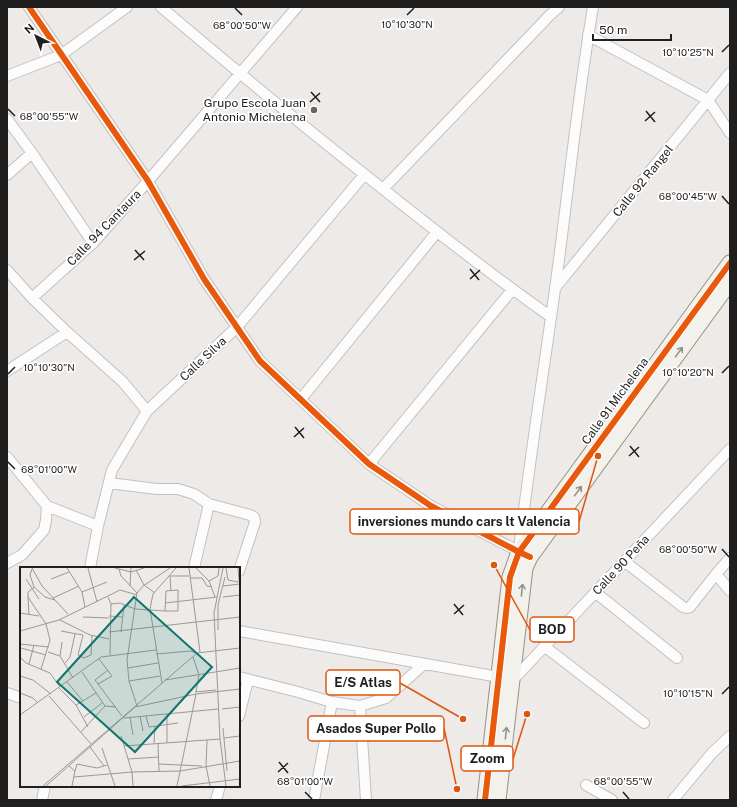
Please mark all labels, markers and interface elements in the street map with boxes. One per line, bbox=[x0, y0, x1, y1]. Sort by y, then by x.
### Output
north arrow bbox=[16, 16, 56, 56]
scale bar bbox=[593, 16, 671, 42]
text: 10°10'30"N bbox=[381, 18, 433, 30]
text: 68°00'50"W bbox=[213, 19, 272, 31]
text: N bbox=[22, 21, 37, 36]
text: 50 m bbox=[599, 23, 627, 37]
text: 10°10'25"N bbox=[662, 46, 714, 58]
place label: Grupo Escola Juan Antonio Michelena bbox=[203, 96, 306, 124]
marker: Grupo Escola Juan Antonio Michelena bbox=[309, 105, 319, 115]
text: 68°00'55"W bbox=[20, 110, 79, 122]
street label: Calle 92 Rangel bbox=[610, 142, 676, 220]
street label: Calle 94 Cantaura bbox=[64, 187, 144, 269]
text: 68°00'45"W bbox=[659, 190, 718, 202]
street label: Calle Silva bbox=[177, 334, 229, 384]
one-way arrow bbox=[675, 347, 683, 358]
street label: Calle 91 Michelena bbox=[579, 355, 651, 447]
text: 10°10'30"N bbox=[23, 361, 75, 373]
text: 10°10'20"N bbox=[662, 366, 714, 378]
text: 68°01'00"W bbox=[21, 463, 77, 475]
one-way arrow bbox=[573, 486, 582, 497]
callout: inversiones mundo cars lt Valencia bbox=[350, 509, 579, 534]
text: inversiones mundo cars lt Valencia bbox=[358, 514, 570, 529]
street label: Calle 90 Peña bbox=[590, 532, 652, 598]
text: 68°00'50"W bbox=[659, 543, 718, 555]
inset map bbox=[20, 567, 240, 787]
one-way arrow bbox=[518, 584, 526, 597]
callout: BOD bbox=[530, 617, 574, 642]
text: BOD bbox=[538, 622, 566, 637]
callout: E/S Atlas bbox=[326, 670, 400, 695]
text: E/S Atlas bbox=[334, 675, 392, 690]
text: 10°10'15"N bbox=[663, 687, 713, 699]
callout: Asados Super Pollo bbox=[308, 716, 444, 741]
text: Asados Super Pollo bbox=[316, 721, 436, 736]
one-way arrow bbox=[502, 727, 510, 740]
callout: Zoom bbox=[461, 746, 513, 771]
text: Zoom bbox=[469, 751, 505, 766]
text: 68°01'00"W bbox=[277, 775, 333, 787]
text: 68°00'55"W bbox=[594, 775, 653, 787]

